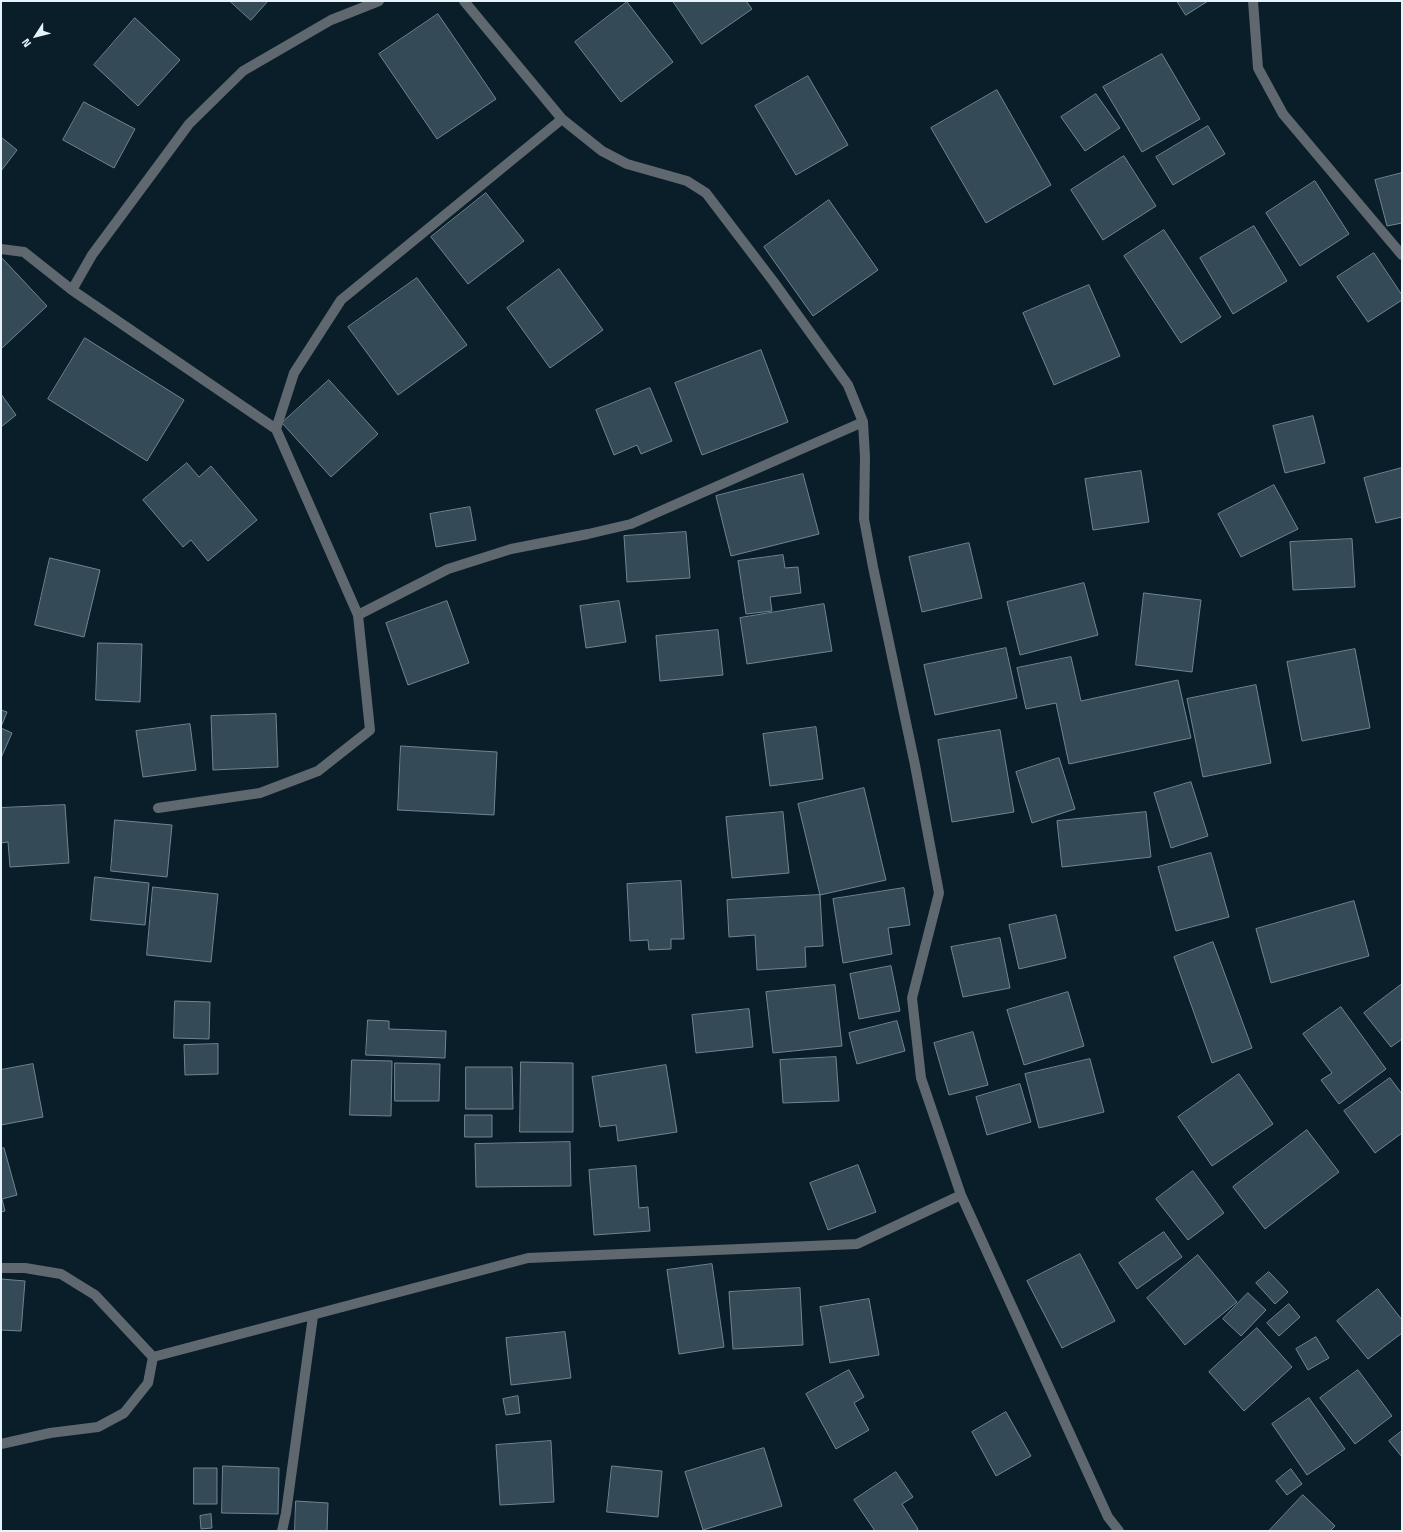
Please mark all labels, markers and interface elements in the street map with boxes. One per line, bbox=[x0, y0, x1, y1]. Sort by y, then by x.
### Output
north arrow bbox=[16, 16, 56, 56]
text: N bbox=[18, 35, 35, 51]

